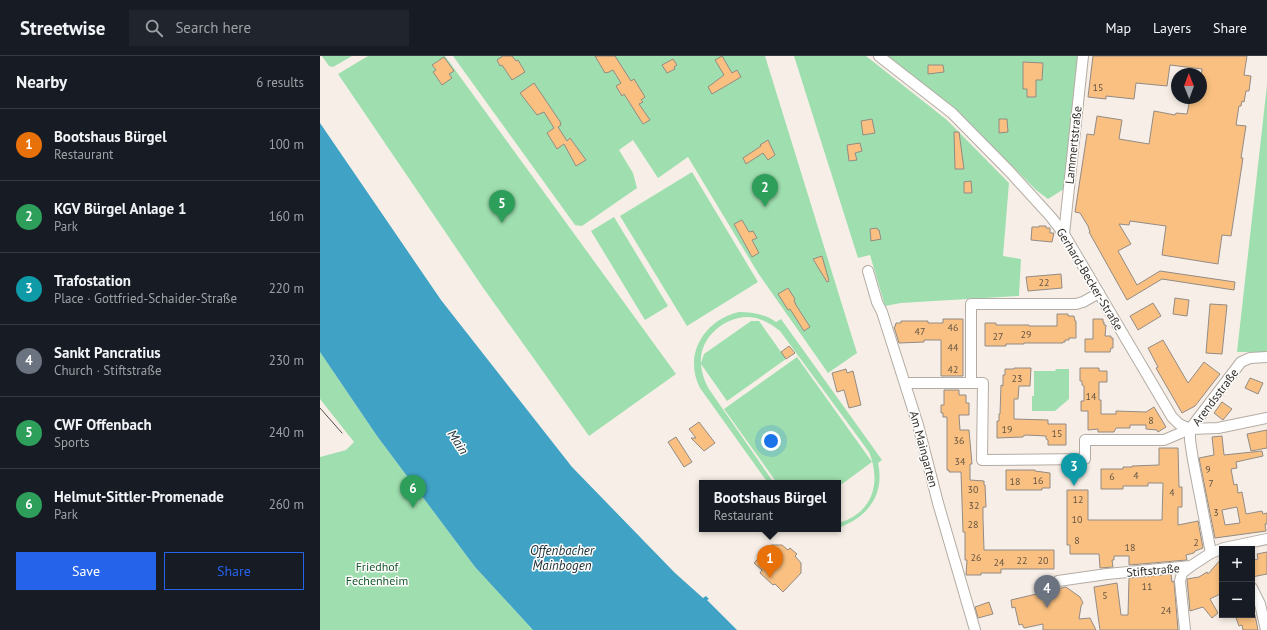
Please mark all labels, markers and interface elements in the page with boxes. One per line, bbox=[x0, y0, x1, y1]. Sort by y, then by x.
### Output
search box bbox=[129, 10, 409, 46]
text: Streetwise bbox=[20, 16, 105, 40]
icon: search bbox=[143, 17, 165, 39]
text: Search here bbox=[175, 18, 251, 37]
text: Map bbox=[1105, 19, 1131, 37]
text: Layers bbox=[1153, 19, 1191, 37]
text: Share bbox=[1213, 19, 1247, 37]
north arrow bbox=[1171, 68, 1207, 104]
text: Nearby bbox=[16, 71, 67, 93]
text: 6 results bbox=[256, 74, 304, 91]
house number: 15 bbox=[1093, 81, 1103, 94]
street label: Lammertstraße bbox=[1061, 105, 1085, 185]
text: Bootshaus Bürgel bbox=[54, 127, 167, 146]
text: 1 bbox=[25, 136, 33, 153]
text: 100 m bbox=[269, 136, 304, 153]
text: Restaurant bbox=[54, 146, 113, 163]
pin: 2 bbox=[752, 174, 778, 207]
pin: 5 bbox=[489, 190, 515, 223]
text: KGV Bürgel Anlage 1 bbox=[54, 199, 187, 218]
text: 2 bbox=[25, 208, 33, 225]
text: 160 m bbox=[269, 208, 304, 225]
text: Park bbox=[54, 218, 78, 235]
street label: Gerhard-Becker-Straße bbox=[1053, 225, 1127, 333]
text: Trafostation bbox=[54, 271, 131, 290]
house number: 22 bbox=[1039, 276, 1049, 289]
text: 3 bbox=[25, 280, 33, 297]
text: 220 m bbox=[269, 280, 304, 297]
text: Place · Gottfried-Schaider-Straße bbox=[54, 290, 237, 307]
house number: 46 bbox=[948, 321, 958, 334]
house number: 47 bbox=[915, 325, 925, 338]
house number: 29 bbox=[1021, 328, 1031, 341]
house number: 27 bbox=[993, 330, 1003, 343]
house number: 44 bbox=[948, 341, 959, 354]
text: Sankt Pancratius bbox=[54, 343, 161, 362]
text: 4 bbox=[25, 352, 33, 369]
text: 230 m bbox=[269, 352, 304, 369]
text: Church · Stiftstraße bbox=[54, 362, 162, 379]
house number: 42 bbox=[948, 363, 958, 376]
street label: Arendsstraße bbox=[1189, 365, 1241, 429]
house number: 23 bbox=[1012, 372, 1022, 385]
house number: 14 bbox=[1086, 390, 1097, 403]
street label: Am Maingarten bbox=[907, 409, 941, 489]
house number: 8 bbox=[1148, 414, 1154, 427]
text: CWF Offenbach bbox=[54, 415, 152, 434]
house number: 19 bbox=[1002, 423, 1012, 436]
text: 5 bbox=[25, 424, 33, 441]
text: 240 m bbox=[269, 424, 304, 441]
water label: Main bbox=[444, 426, 472, 458]
house number: 15 bbox=[1052, 427, 1062, 440]
your location bbox=[761, 431, 781, 451]
text: Sports bbox=[54, 434, 90, 451]
house number: 36 bbox=[954, 434, 964, 447]
pin: 3 bbox=[1061, 453, 1087, 486]
house number: 34 bbox=[955, 455, 966, 468]
house number: 9 bbox=[1205, 463, 1211, 476]
house number: 4 bbox=[1133, 469, 1139, 482]
house number: 6 bbox=[1109, 470, 1115, 483]
house number: 16 bbox=[1033, 474, 1043, 487]
pin: 6 bbox=[400, 475, 426, 508]
house number: 18 bbox=[1010, 475, 1020, 488]
house number: 7 bbox=[1208, 477, 1214, 490]
popup bbox=[699, 480, 841, 532]
house number: 30 bbox=[968, 483, 979, 496]
house number: 4 bbox=[1169, 486, 1175, 499]
text: Helmut-Sittler-Promenade bbox=[54, 487, 224, 506]
text: Bootshaus Bürgel bbox=[714, 488, 826, 507]
house number: 12 bbox=[1073, 493, 1083, 506]
text: 6 bbox=[25, 496, 33, 513]
text: 260 m bbox=[269, 496, 304, 513]
house number: 32 bbox=[969, 499, 979, 512]
text: Park bbox=[54, 506, 78, 523]
house number: 3 bbox=[1213, 506, 1219, 519]
text: Restaurant bbox=[714, 507, 773, 524]
house number: 10 bbox=[1072, 513, 1083, 526]
house number: 28 bbox=[968, 518, 978, 531]
house number: 8 bbox=[1074, 534, 1080, 547]
house number: 2 bbox=[1193, 536, 1199, 549]
house number: 18 bbox=[1125, 541, 1135, 554]
water label: Offenbacher Mainbogen bbox=[530, 542, 595, 574]
pin: 1 bbox=[757, 545, 783, 578]
map controls bbox=[1219, 546, 1255, 618]
button: + bbox=[1219, 546, 1255, 582]
house number: 26 bbox=[971, 551, 981, 564]
button: Save bbox=[16, 552, 156, 590]
button: Share bbox=[164, 552, 304, 590]
house number: 22 bbox=[1017, 554, 1027, 567]
house number: 20 bbox=[1038, 554, 1049, 567]
house number: 24 bbox=[994, 556, 1005, 569]
park label: Friedhof Fechenheim bbox=[346, 559, 408, 588]
street label: Stiftstraße bbox=[1126, 560, 1180, 580]
pin: 4 bbox=[1034, 575, 1060, 608]
house number: 11 bbox=[1142, 580, 1152, 593]
button: − bbox=[1219, 582, 1255, 618]
house number: 5 bbox=[1102, 589, 1108, 602]
house number: 24 bbox=[1161, 604, 1172, 617]

